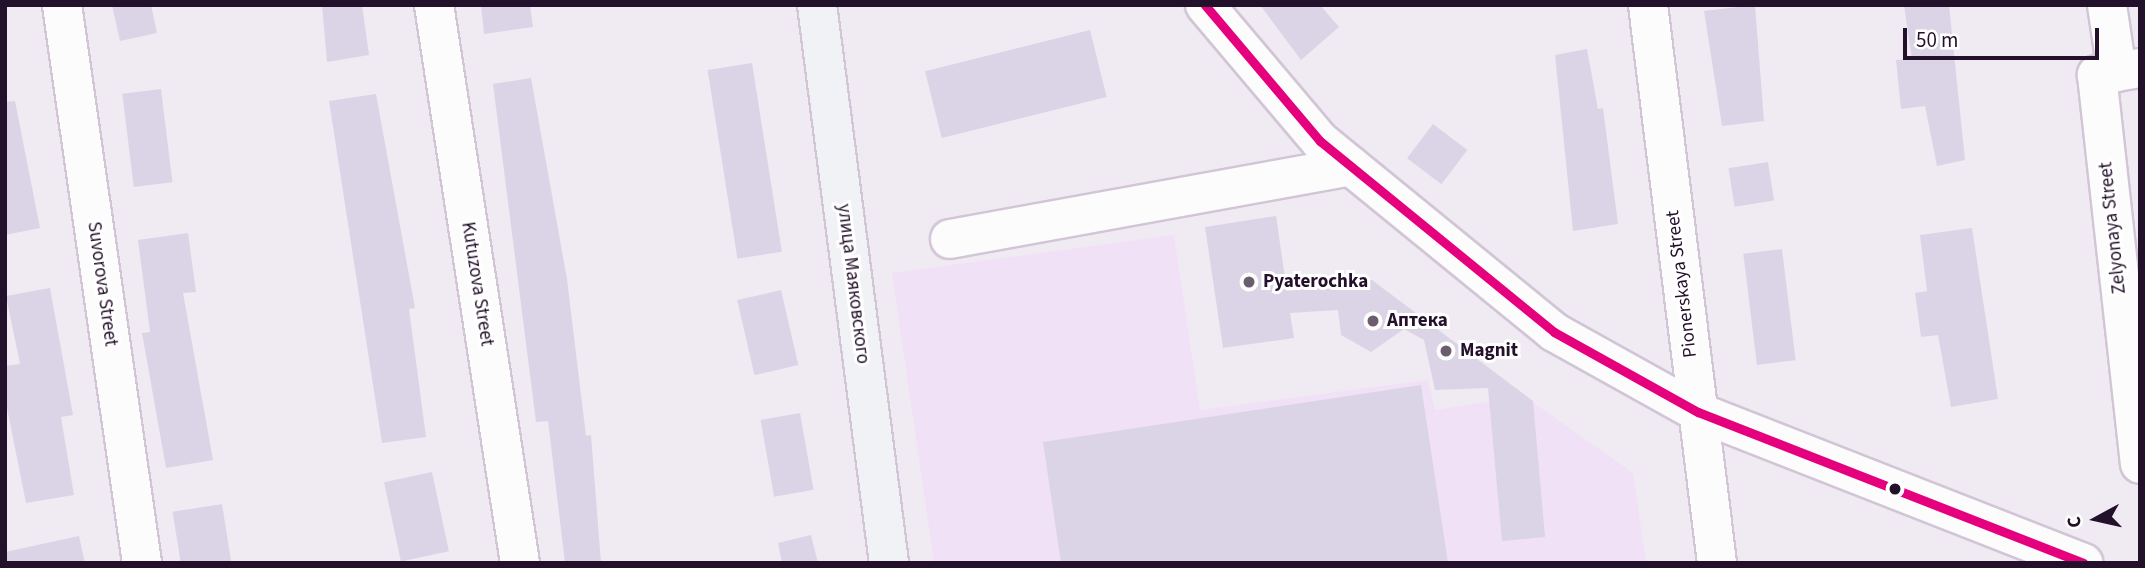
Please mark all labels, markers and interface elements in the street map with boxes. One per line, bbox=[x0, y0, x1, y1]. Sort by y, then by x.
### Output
scale bar bbox=[1907, 14, 2103, 58]
text: 50 m bbox=[1916, 25, 1958, 55]
street label: Zelyonaya Street bbox=[2095, 161, 2131, 295]
street label: улица Маяковского bbox=[832, 203, 874, 365]
street label: Pionerskaya Street bbox=[1662, 209, 1702, 359]
street label: Suvorova Street bbox=[82, 220, 122, 348]
street label: Kutuzova Street bbox=[456, 220, 498, 348]
place label: Pyaterochka bbox=[1263, 271, 1368, 293]
marker: Pyaterochka bbox=[1241, 274, 1257, 290]
place label: Аптека bbox=[1387, 310, 1448, 332]
marker: Аптека bbox=[1365, 313, 1381, 329]
place label: Magnit bbox=[1460, 340, 1518, 362]
marker: Magnit bbox=[1438, 343, 1454, 359]
unlabelled marker bbox=[1888, 482, 1902, 496]
north arrow bbox=[2061, 484, 2131, 554]
text: С bbox=[2061, 515, 2089, 529]

